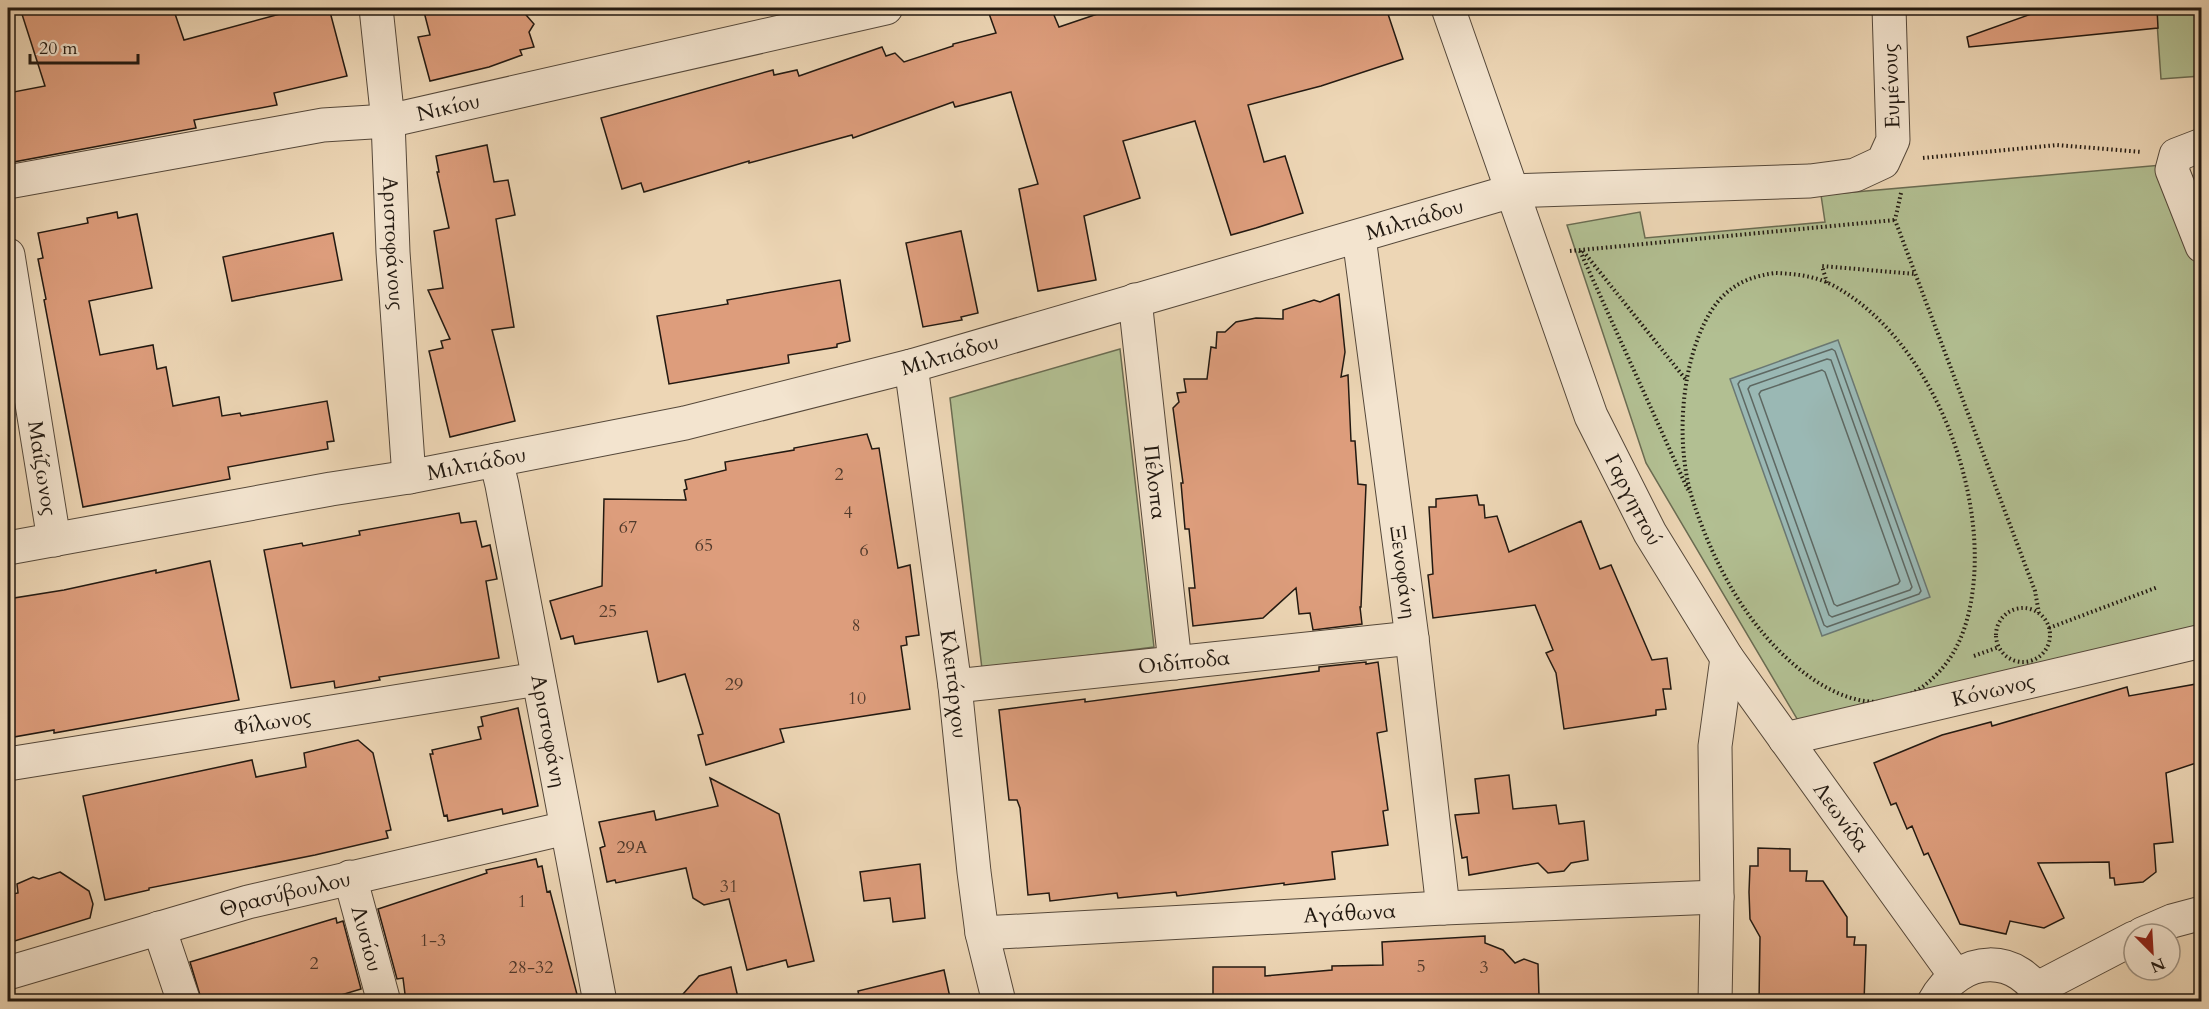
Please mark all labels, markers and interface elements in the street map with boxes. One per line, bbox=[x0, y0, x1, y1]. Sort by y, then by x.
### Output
scale bar bbox=[30, 27, 138, 65]
text: 20 m bbox=[39, 36, 78, 61]
street label: Ευμένους bbox=[1876, 43, 1907, 129]
street label: Νικίου bbox=[414, 87, 483, 129]
street label: Αριστοφάνους bbox=[375, 176, 411, 311]
street label: Μιλτιάδου bbox=[1362, 192, 1467, 248]
street label: Μιλτιάδου bbox=[898, 327, 1002, 383]
street label: Μαίζωνος bbox=[20, 419, 64, 518]
street label: Μιλτιάδου bbox=[424, 440, 529, 488]
street label: Πέλοπα bbox=[1136, 443, 1173, 521]
street label: Γαργηττού bbox=[1597, 449, 1668, 551]
house number: 2 bbox=[834, 462, 844, 487]
house number: 4 bbox=[843, 500, 853, 525]
house number: 67 bbox=[619, 515, 637, 540]
street label: Ξενοφάνη bbox=[1382, 524, 1423, 620]
house number: 65 bbox=[695, 533, 713, 558]
house number: 6 bbox=[859, 538, 869, 563]
house number: 25 bbox=[599, 599, 617, 624]
house number: 8 bbox=[851, 613, 861, 638]
street label: Κλειτάρχου bbox=[932, 628, 974, 740]
street label: Οιδίποδα bbox=[1137, 643, 1231, 682]
street label: Κόνωνος bbox=[1949, 667, 2038, 714]
street label: Αριστοφάνη bbox=[523, 672, 573, 790]
house number: 29 bbox=[725, 672, 743, 697]
house number: 10 bbox=[848, 686, 866, 711]
street label: Φίλωνος bbox=[232, 702, 314, 743]
street label: Λεωνίδα bbox=[1806, 776, 1876, 858]
house number: 29Α bbox=[616, 835, 648, 860]
street label: Θρασύβουλου bbox=[216, 865, 353, 925]
house number: 31 bbox=[720, 874, 738, 899]
house number: 1 bbox=[517, 889, 527, 914]
street label: Αγάθωνα bbox=[1303, 897, 1397, 931]
street label: Λυσίου bbox=[344, 903, 389, 975]
north arrow bbox=[2122, 922, 2182, 982]
house number: 1-3 bbox=[420, 928, 446, 953]
house number: 2 bbox=[309, 951, 319, 976]
text: N bbox=[2147, 952, 2169, 978]
house number: 5 bbox=[1416, 954, 1426, 979]
house number: 28-32 bbox=[509, 955, 553, 980]
house number: 3 bbox=[1479, 955, 1489, 980]

